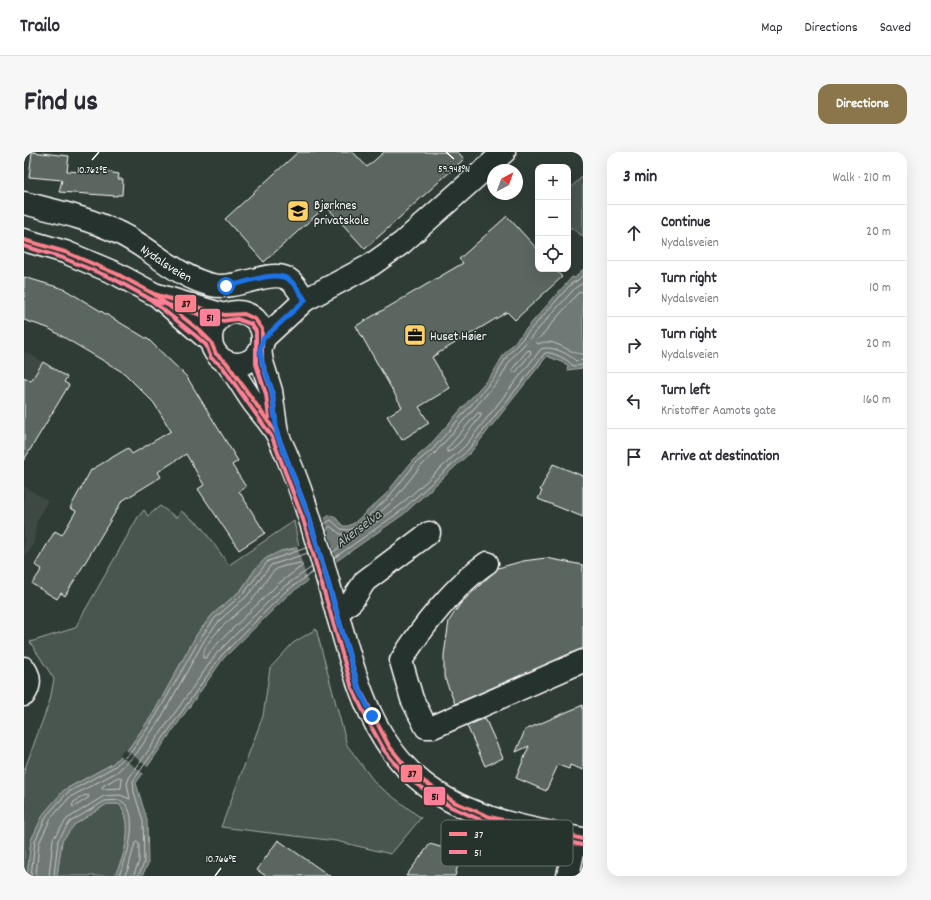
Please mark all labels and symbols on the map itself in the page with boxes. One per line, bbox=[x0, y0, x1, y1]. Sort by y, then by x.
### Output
text: 59.948°N bbox=[438, 163, 470, 177]
text: 10.762°E bbox=[77, 164, 108, 178]
north arrow bbox=[487, 164, 523, 200]
place label: Bjørknes privatskole bbox=[314, 197, 369, 231]
school or university icon: Bjørknes privatskole bbox=[285, 198, 311, 224]
street label: Nydalsveien bbox=[136, 241, 194, 288]
route start bbox=[217, 277, 235, 295]
line badge: 37 bbox=[174, 294, 197, 313]
text: 37 bbox=[181, 297, 191, 313]
line badge: 51 bbox=[199, 308, 221, 327]
text: 51 bbox=[206, 311, 214, 327]
office icon: Huset Høier bbox=[402, 322, 428, 348]
place label: Huset Høier bbox=[430, 328, 487, 347]
water label: Akerselva bbox=[332, 505, 387, 553]
route end bbox=[363, 707, 381, 725]
line badge: 37 bbox=[400, 764, 423, 783]
text: 37 bbox=[407, 767, 417, 783]
line badge: 51 bbox=[423, 786, 446, 806]
text: 51 bbox=[431, 790, 439, 806]
legend bbox=[441, 820, 573, 866]
text: 37 bbox=[474, 828, 483, 844]
text: 51 bbox=[474, 846, 482, 862]
text: 10.766°E bbox=[206, 853, 237, 867]

